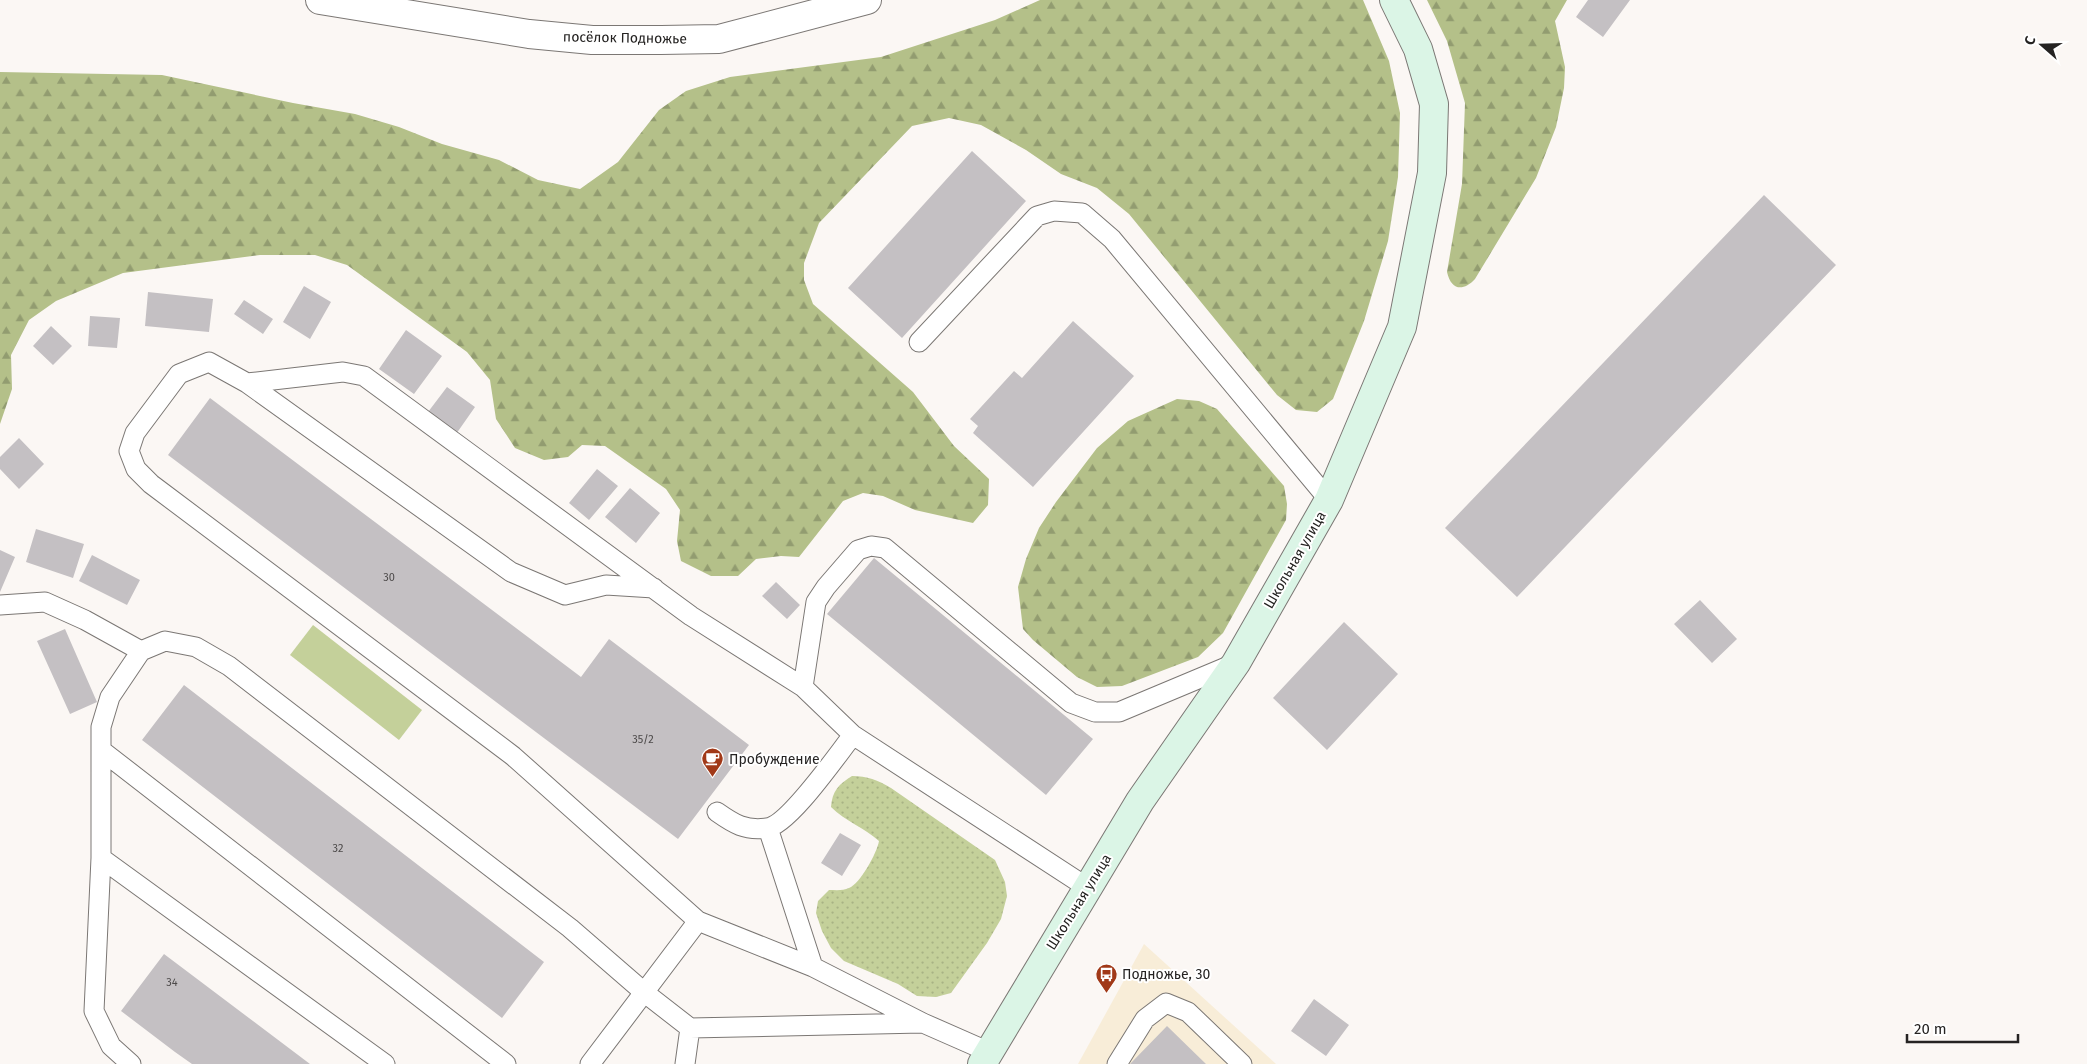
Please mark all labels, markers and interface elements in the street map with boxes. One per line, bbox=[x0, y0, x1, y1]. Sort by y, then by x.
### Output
north arrow bbox=[2017, 20, 2067, 70]
street label: посёлок Подножье bbox=[563, 28, 687, 48]
text: С bbox=[2021, 34, 2040, 47]
street label: Школьная улица bbox=[1260, 508, 1330, 612]
house number: 30 bbox=[383, 571, 395, 584]
house number: 35/2 bbox=[632, 733, 654, 746]
cafe icon: Пробуждение bbox=[701, 747, 725, 778]
place label: Пробуждение bbox=[729, 751, 820, 768]
house number: 32 bbox=[333, 842, 343, 855]
street label: Школьная улица bbox=[1043, 851, 1115, 953]
bus stop icon: Подножье, 30 bbox=[1094, 962, 1118, 993]
place label: Подножье, 30 bbox=[1122, 966, 1210, 983]
house number: 34 bbox=[166, 976, 178, 989]
scale bar bbox=[1907, 1012, 2018, 1044]
text: 20 m bbox=[1914, 1020, 1947, 1038]

